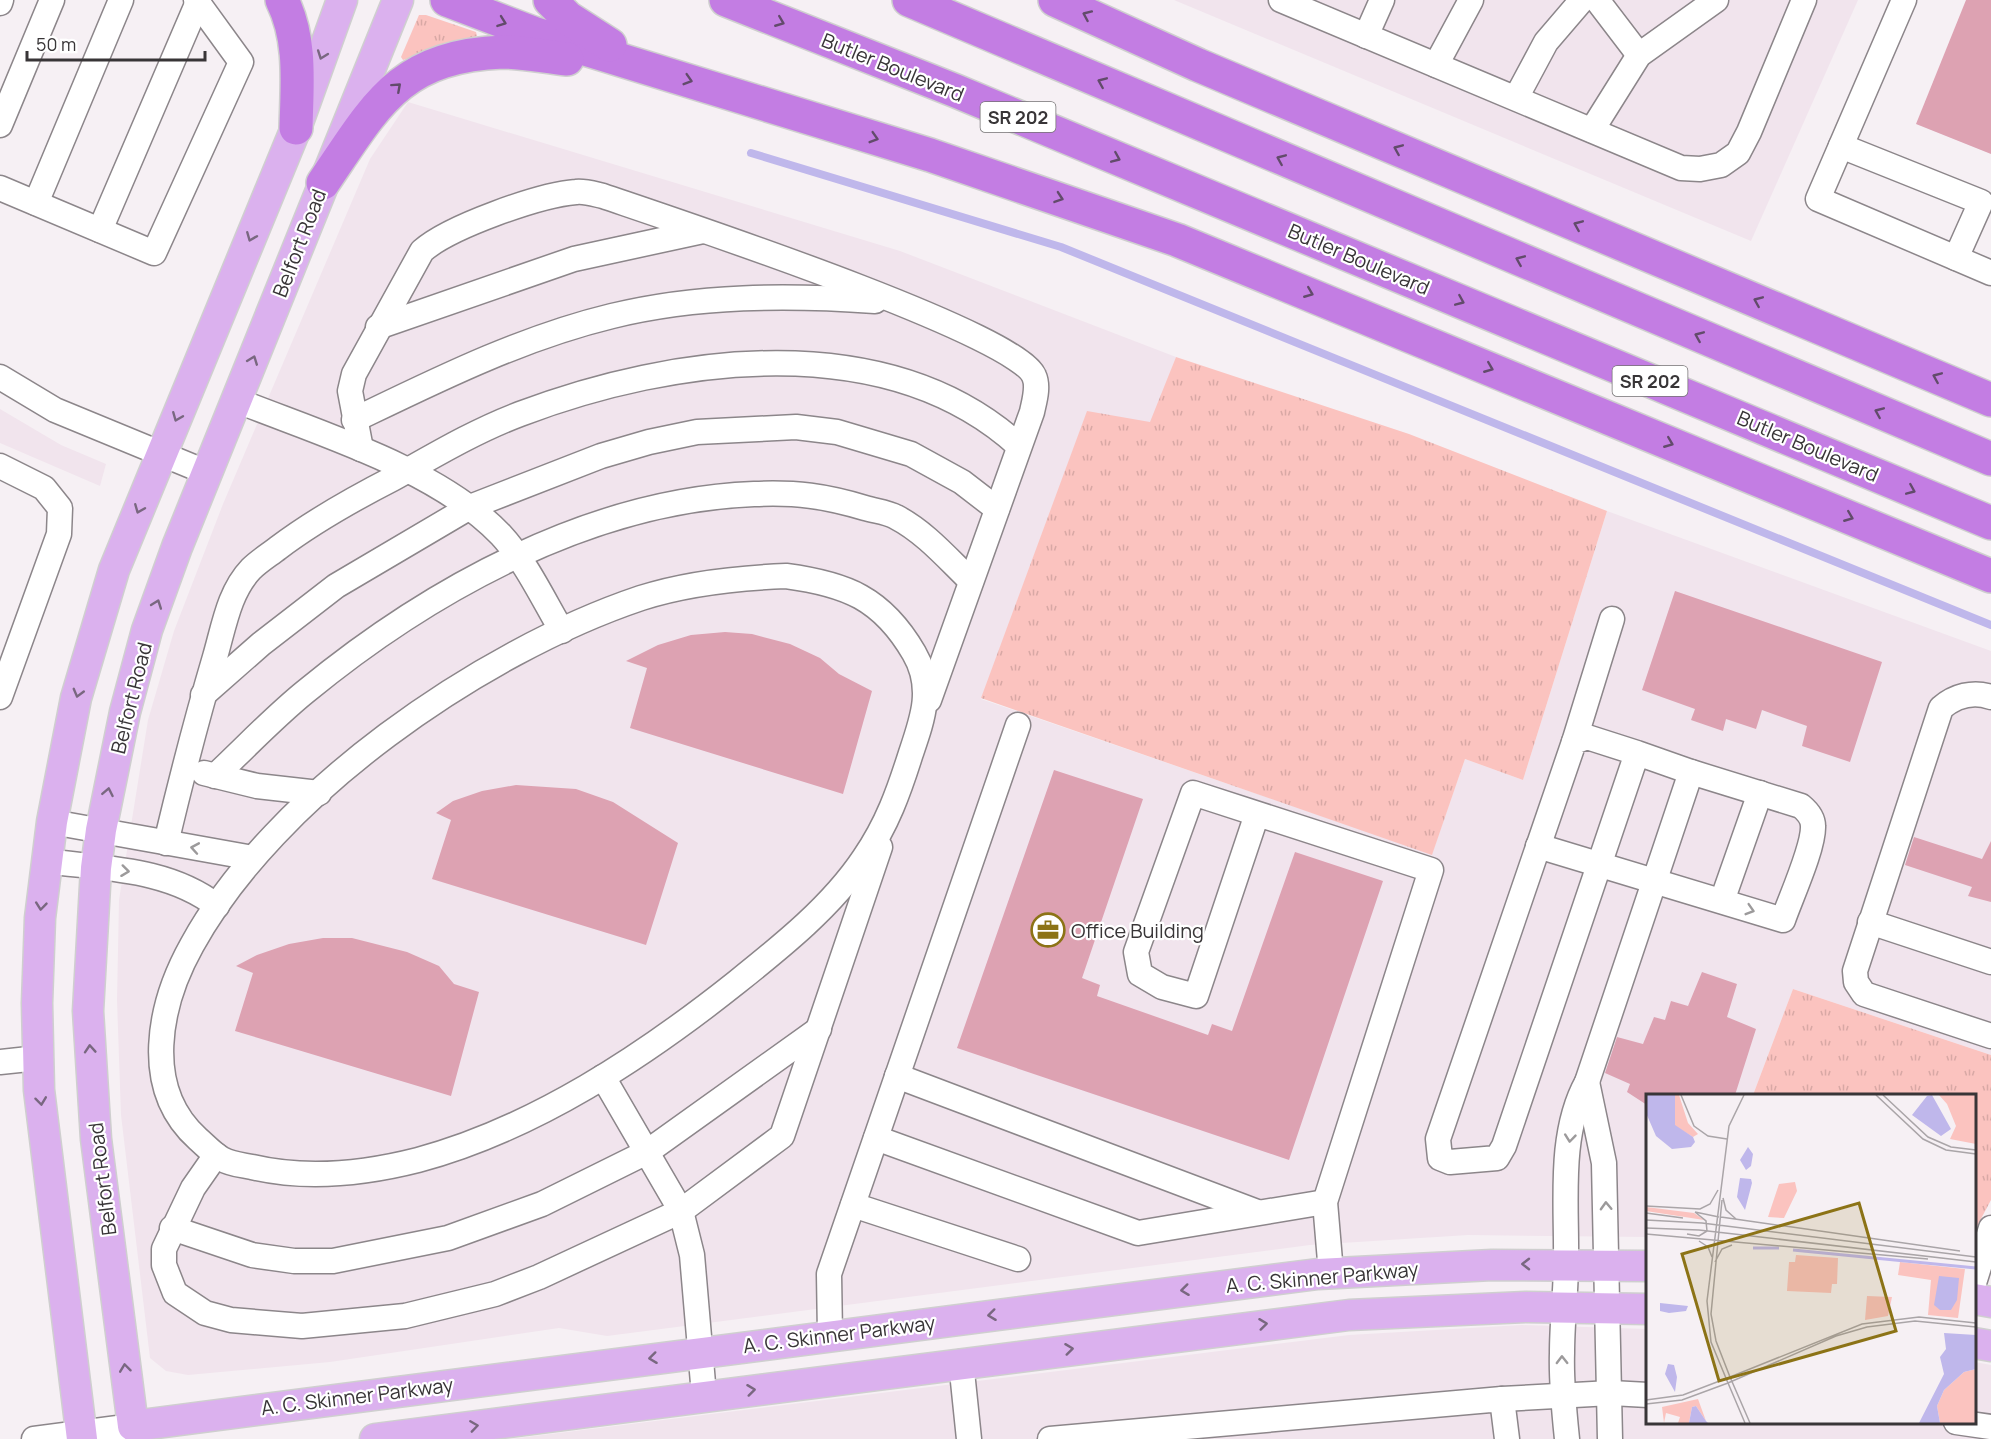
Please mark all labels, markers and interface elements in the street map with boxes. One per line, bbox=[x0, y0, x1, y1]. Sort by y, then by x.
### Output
one-way arrow bbox=[1082, 10, 1093, 22]
one-way arrow bbox=[496, 14, 506, 27]
one-way arrow bbox=[774, 14, 785, 27]
scale bar bbox=[27, 24, 206, 62]
street label: Butler Boulevard bbox=[818, 26, 968, 108]
text: 50 m bbox=[36, 32, 76, 56]
one-way arrow bbox=[317, 49, 330, 60]
one-way arrow bbox=[682, 73, 693, 85]
one-way arrow bbox=[1097, 77, 1108, 89]
one-way arrow bbox=[390, 83, 400, 94]
road number: SR 202 bbox=[980, 102, 1056, 132]
one-way arrow bbox=[868, 131, 879, 143]
one-way arrow bbox=[1394, 144, 1405, 156]
one-way arrow bbox=[1110, 151, 1121, 163]
one-way arrow bbox=[1276, 154, 1287, 166]
street label: Belfort Road bbox=[266, 185, 332, 301]
one-way arrow bbox=[1053, 191, 1064, 203]
street label: Butler Boulevard bbox=[1284, 217, 1434, 301]
one-way arrow bbox=[1573, 220, 1584, 232]
one-way arrow bbox=[246, 230, 258, 241]
one-way arrow bbox=[1515, 255, 1526, 267]
one-way arrow bbox=[1302, 286, 1313, 298]
one-way arrow bbox=[1454, 294, 1465, 306]
one-way arrow bbox=[1753, 296, 1764, 308]
one-way arrow bbox=[1694, 331, 1705, 343]
one-way arrow bbox=[246, 355, 259, 366]
one-way arrow bbox=[1483, 361, 1494, 373]
road number: SR 202 bbox=[1612, 366, 1688, 396]
one-way arrow bbox=[1932, 372, 1943, 384]
street label: Butler Boulevard bbox=[1733, 404, 1883, 488]
one-way arrow bbox=[1874, 407, 1885, 419]
one-way arrow bbox=[172, 411, 184, 422]
one-way arrow bbox=[1663, 436, 1674, 448]
one-way arrow bbox=[1905, 483, 1916, 495]
one-way arrow bbox=[134, 502, 146, 513]
one-way arrow bbox=[1843, 510, 1854, 522]
one-way arrow bbox=[149, 599, 162, 609]
street label: Belfort Road bbox=[104, 640, 158, 756]
one-way arrow bbox=[73, 688, 85, 698]
one-way arrow bbox=[101, 787, 114, 797]
one-way arrow bbox=[191, 842, 201, 855]
one-way arrow bbox=[120, 865, 130, 877]
one-way arrow bbox=[35, 902, 48, 911]
one-way arrow bbox=[1744, 903, 1755, 915]
office icon: Office Building bbox=[1030, 912, 1066, 948]
place label: Office Building bbox=[1071, 917, 1204, 944]
one-way arrow bbox=[84, 1044, 97, 1053]
inset map bbox=[1646, 1094, 1976, 1424]
one-way arrow bbox=[34, 1096, 46, 1105]
street label: Belfort Road bbox=[82, 1121, 122, 1237]
one-way arrow bbox=[1564, 1133, 1577, 1142]
one-way arrow bbox=[1599, 1202, 1612, 1211]
street label: A. C. Skinner Parkway bbox=[1225, 1255, 1420, 1299]
one-way arrow bbox=[1522, 1258, 1531, 1271]
one-way arrow bbox=[1181, 1284, 1190, 1296]
one-way arrow bbox=[987, 1308, 996, 1320]
street label: A. C. Skinner Parkway bbox=[741, 1309, 937, 1359]
one-way arrow bbox=[1258, 1318, 1267, 1331]
one-way arrow bbox=[1065, 1343, 1074, 1355]
one-way arrow bbox=[648, 1351, 657, 1363]
one-way arrow bbox=[1556, 1355, 1568, 1364]
one-way arrow bbox=[120, 1363, 132, 1372]
street label: A. C. Skinner Parkway bbox=[259, 1371, 455, 1421]
one-way arrow bbox=[746, 1384, 755, 1396]
one-way arrow bbox=[470, 1420, 479, 1432]

